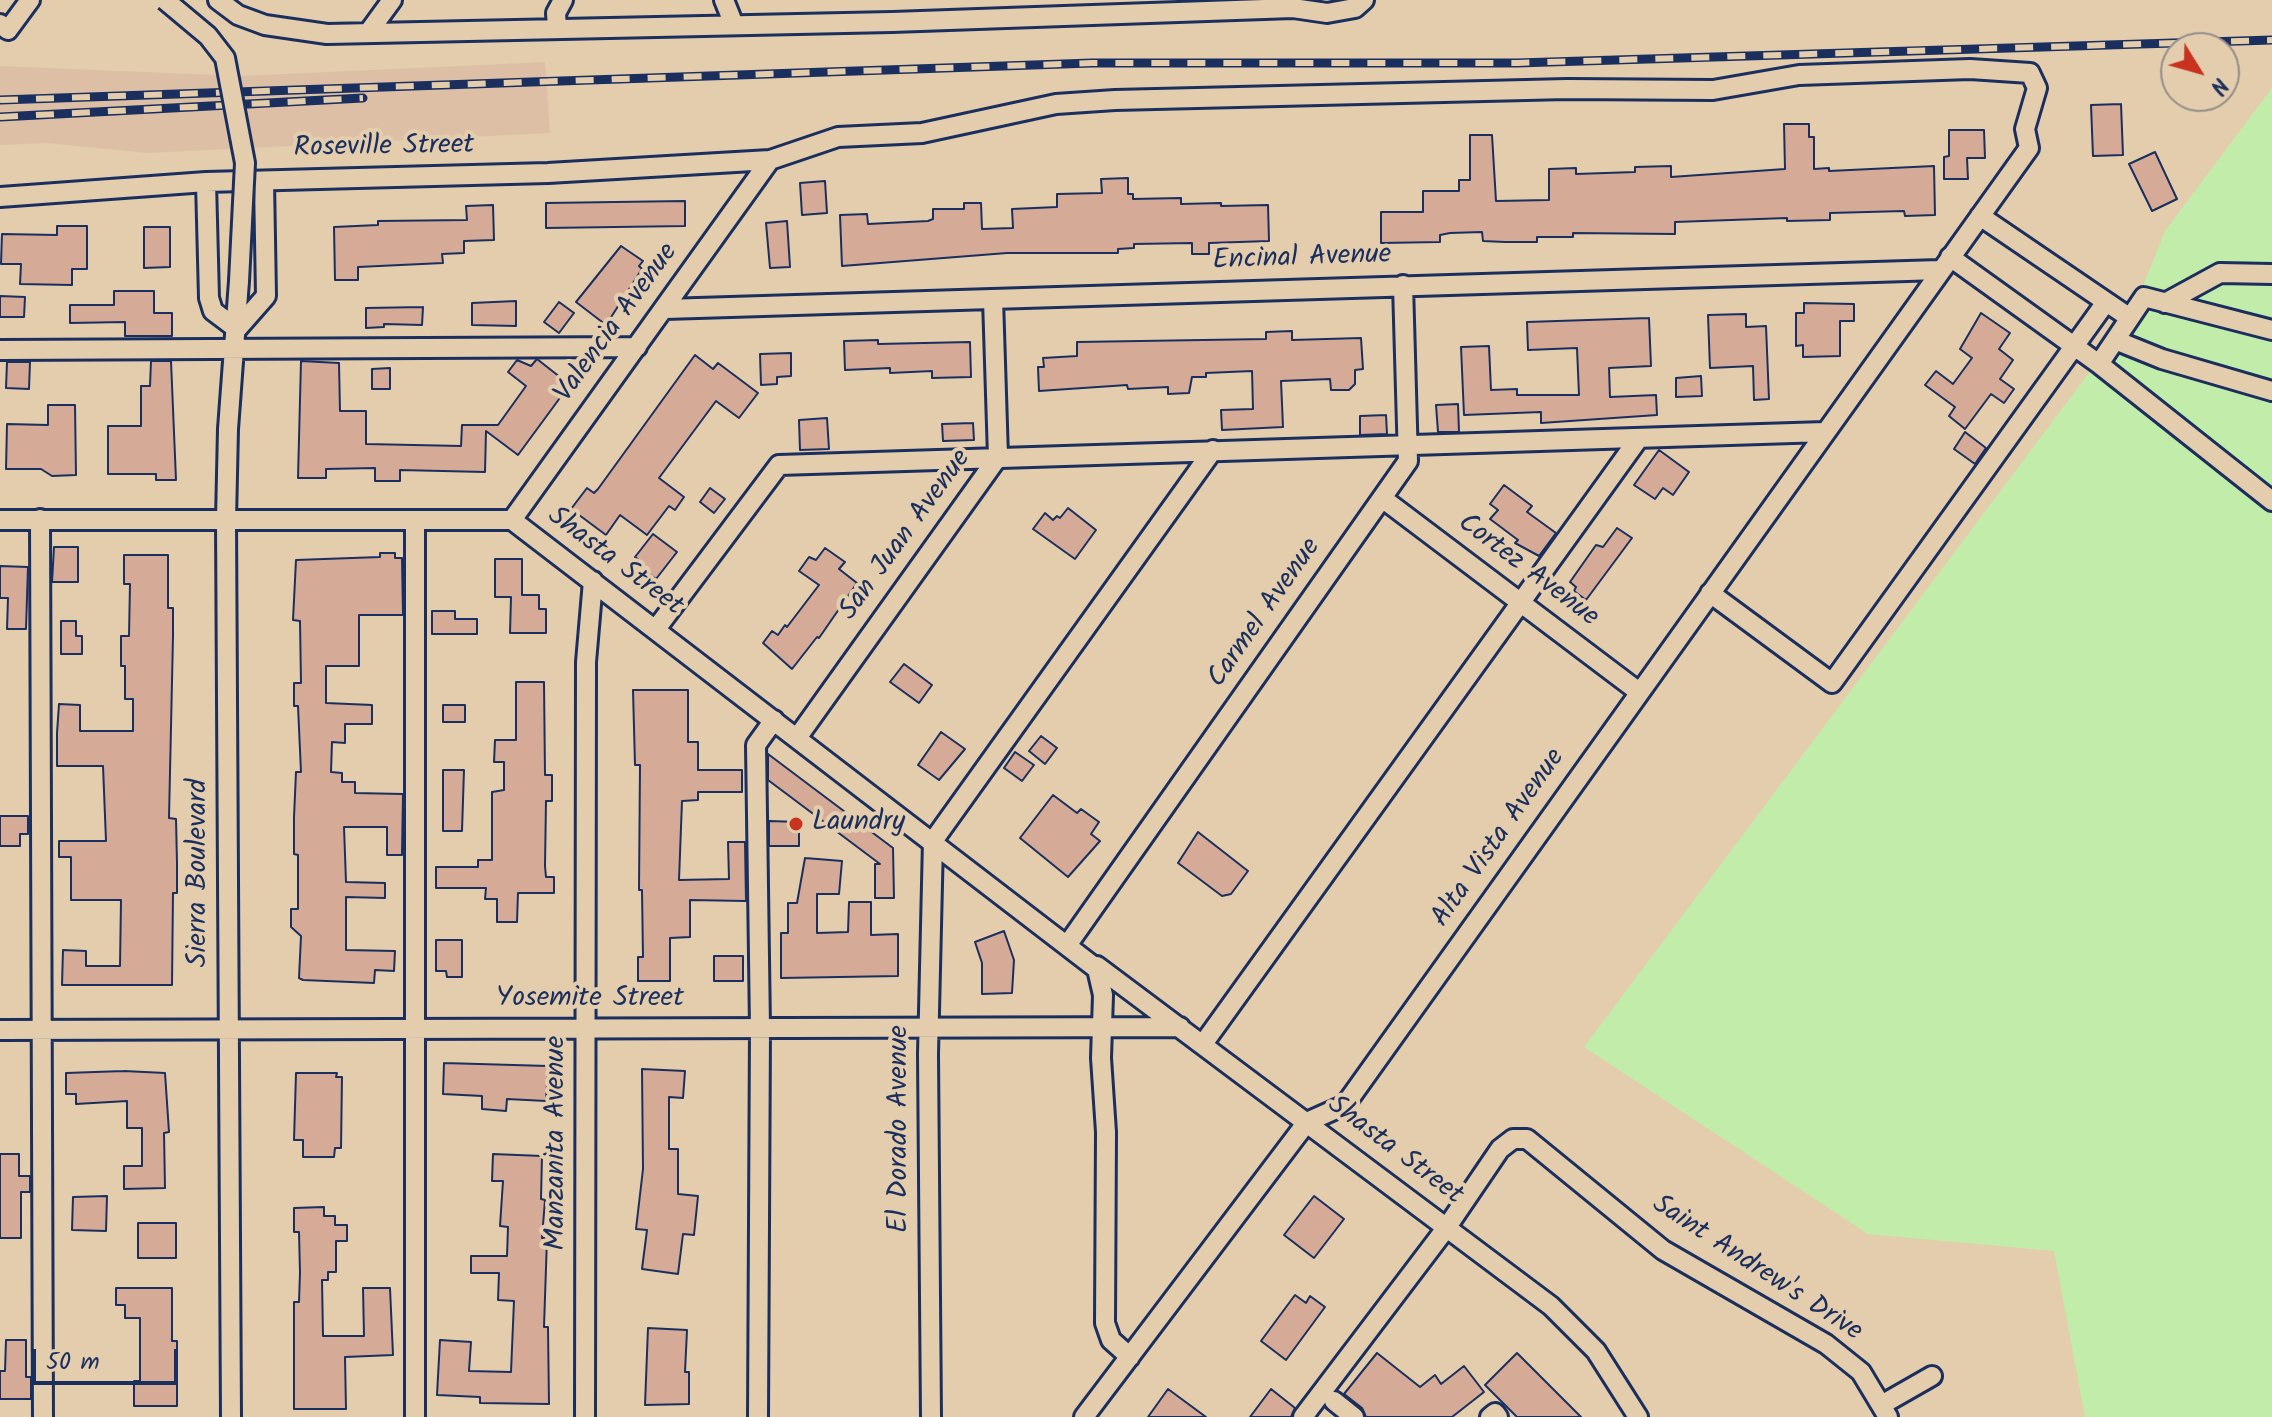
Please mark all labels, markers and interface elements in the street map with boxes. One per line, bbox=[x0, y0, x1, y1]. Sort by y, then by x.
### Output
north arrow bbox=[2160, 32, 2240, 112]
text: N bbox=[2200, 69, 2236, 102]
street label: Roseville Street bbox=[293, 131, 475, 167]
street label: Valencia Avenue bbox=[549, 238, 687, 410]
street label: Encinal Avenue bbox=[1212, 240, 1392, 280]
street label: San Juan Avenue bbox=[834, 444, 980, 628]
street label: Shasta Street bbox=[540, 501, 688, 625]
street label: Cortez Avenue bbox=[1450, 508, 1604, 636]
street label: Carmel Avenue bbox=[1202, 533, 1330, 695]
street label: Alta Vista Avenue bbox=[1426, 743, 1574, 935]
street label: Sierra Boulevard bbox=[183, 779, 217, 967]
place label: Laundry bbox=[812, 807, 905, 841]
marker: Laundry bbox=[787, 815, 805, 833]
street label: Yosemite Street bbox=[496, 983, 684, 1017]
street label: El Dorado Avenue bbox=[884, 1025, 918, 1233]
street label: Manzanita Avenue bbox=[541, 1036, 575, 1250]
street label: Shasta Street bbox=[1320, 1090, 1468, 1214]
street label: Saint Andrew's Drive bbox=[1645, 1189, 1867, 1351]
scale bar bbox=[36, 1333, 182, 1383]
text: 50 m bbox=[46, 1343, 100, 1382]

